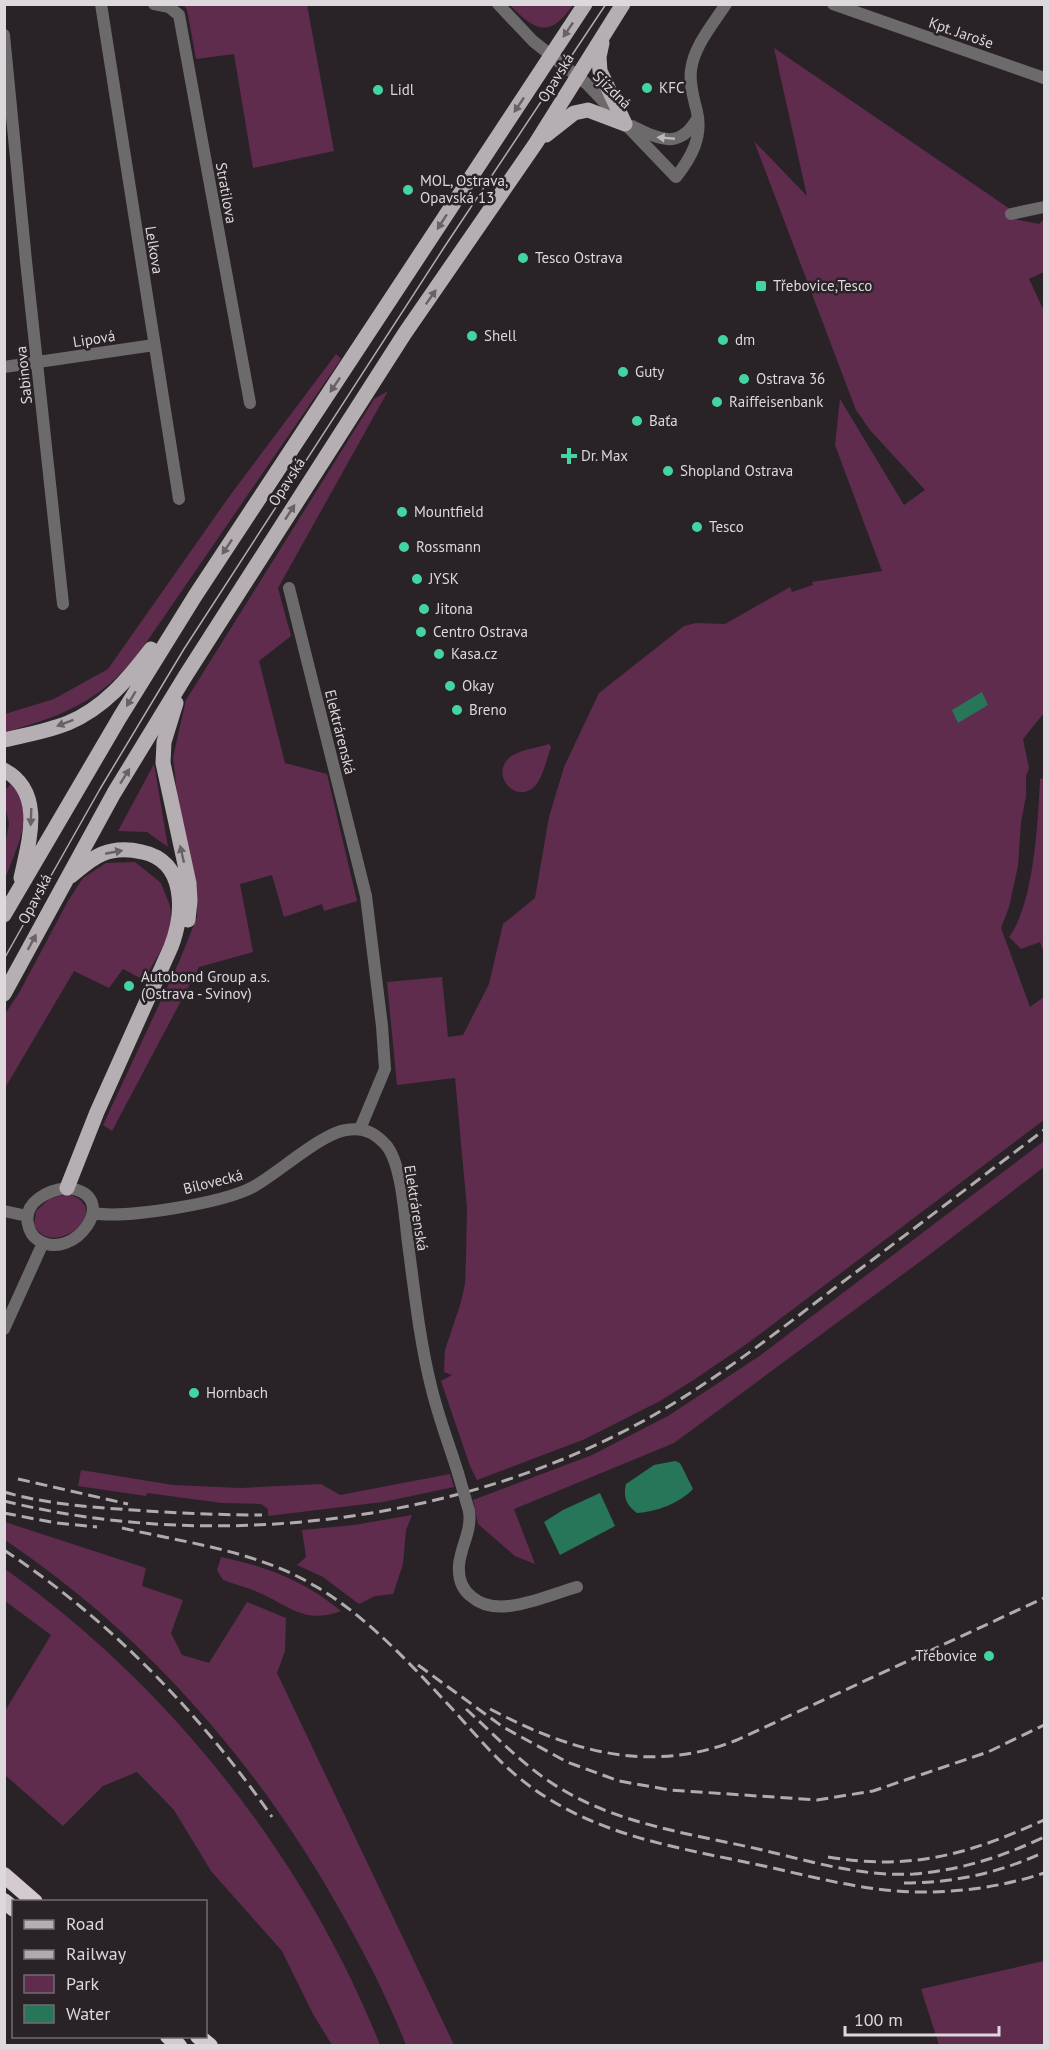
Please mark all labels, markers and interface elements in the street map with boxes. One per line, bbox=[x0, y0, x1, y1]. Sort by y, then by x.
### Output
street label: Kpt. Jaroše bbox=[926, 13, 996, 52]
one-way arrow bbox=[563, 22, 574, 38]
street label: Opavská bbox=[533, 50, 578, 106]
street label: Sjízdná bbox=[589, 67, 636, 113]
place label: KFC bbox=[659, 78, 684, 97]
place label: Lidl bbox=[390, 80, 415, 99]
marker: KFC bbox=[640, 81, 654, 95]
marker: Lidl bbox=[371, 83, 385, 97]
one-way arrow bbox=[514, 97, 525, 113]
one-way arrow bbox=[656, 133, 675, 143]
street label: Stratilova bbox=[212, 161, 241, 225]
place label: MOL, Ostrava, Opavská 13 bbox=[420, 171, 508, 207]
marker: MOL, Ostrava, Opavská 13 bbox=[401, 183, 415, 197]
one-way arrow bbox=[437, 214, 448, 230]
street label: Lelkova bbox=[141, 225, 168, 275]
place label: Tesco Ostrava bbox=[535, 248, 623, 267]
marker: Tesco Ostrava bbox=[516, 251, 530, 265]
place label: Třebovice,Tesco bbox=[773, 276, 872, 295]
marker: Třebovice,Tesco bbox=[754, 279, 768, 293]
one-way arrow bbox=[425, 290, 437, 306]
street label: Lipová bbox=[71, 326, 116, 351]
place label: Shell bbox=[484, 326, 517, 345]
marker: Shell bbox=[465, 329, 479, 343]
place label: dm bbox=[735, 330, 755, 349]
marker: dm bbox=[716, 333, 730, 347]
street label: Sabinova bbox=[11, 345, 36, 405]
place label: Guty bbox=[635, 362, 664, 381]
marker: Guty bbox=[616, 365, 630, 379]
place label: Ostrava 36 bbox=[756, 369, 825, 388]
marker: Ostrava 36 bbox=[737, 372, 751, 386]
one-way arrow bbox=[330, 377, 341, 393]
place label: Raiffeisenbank bbox=[729, 392, 824, 411]
marker: Raiffeisenbank bbox=[710, 395, 724, 409]
place label: Baťa bbox=[649, 411, 678, 430]
marker: Baťa bbox=[630, 414, 644, 428]
place label: Dr. Max bbox=[581, 446, 628, 465]
marker: Dr. Max bbox=[562, 449, 576, 463]
street label: Opavská bbox=[264, 454, 309, 510]
place label: Shopland Ostrava bbox=[680, 461, 793, 480]
marker: Shopland Ostrava bbox=[661, 464, 675, 478]
place label: Mountfield bbox=[414, 502, 483, 521]
one-way arrow bbox=[284, 503, 295, 520]
marker: Mountfield bbox=[395, 505, 409, 519]
place label: Tesco bbox=[709, 517, 744, 536]
marker: Tesco bbox=[690, 520, 704, 534]
place label: Rossmann bbox=[416, 537, 481, 556]
one-way arrow bbox=[221, 539, 233, 555]
marker: Rossmann bbox=[397, 540, 411, 554]
place label: JYSK bbox=[428, 569, 459, 588]
marker: JYSK bbox=[410, 572, 424, 586]
place label: Jitona bbox=[435, 599, 473, 618]
marker: Jitona bbox=[417, 602, 431, 616]
place label: Centro Ostrava bbox=[433, 622, 528, 641]
marker: Centro Ostrava bbox=[414, 625, 428, 639]
place label: Kasa.cz bbox=[451, 644, 497, 663]
marker: Kasa.cz bbox=[432, 647, 446, 661]
place label: Okay bbox=[462, 676, 494, 695]
marker: Okay bbox=[443, 679, 457, 693]
street label: Elektrárenská bbox=[321, 688, 360, 776]
one-way arrow bbox=[125, 691, 136, 707]
place label: Breno bbox=[469, 700, 507, 719]
marker: Breno bbox=[450, 703, 464, 717]
one-way arrow bbox=[56, 719, 74, 729]
one-way arrow bbox=[119, 768, 130, 784]
one-way arrow bbox=[26, 808, 35, 827]
one-way arrow bbox=[177, 845, 187, 863]
one-way arrow bbox=[105, 847, 124, 856]
street label: Opavská bbox=[13, 870, 56, 927]
one-way arrow bbox=[27, 933, 37, 950]
place label: Autobond Group a.s. (Ostrava - Svinov) bbox=[141, 967, 270, 1003]
marker: Autobond Group a.s. (Ostrava - Svinov) bbox=[122, 979, 136, 993]
street label: Elektrárenská bbox=[400, 1164, 433, 1252]
street label: Bílovecká bbox=[181, 1165, 245, 1198]
place label: Hornbach bbox=[206, 1383, 268, 1402]
marker: Hornbach bbox=[187, 1386, 201, 1400]
place label: Třebovice bbox=[915, 1646, 977, 1665]
marker: Třebovice bbox=[982, 1649, 996, 1663]
legend bbox=[12, 1900, 207, 2038]
text: Road bbox=[66, 1912, 104, 1935]
text: Railway bbox=[66, 1942, 127, 1965]
text: Park bbox=[66, 1972, 99, 1995]
scale bar bbox=[845, 1999, 1000, 2037]
text: Water bbox=[66, 2002, 110, 2025]
text: 100 m bbox=[854, 2008, 903, 2031]

